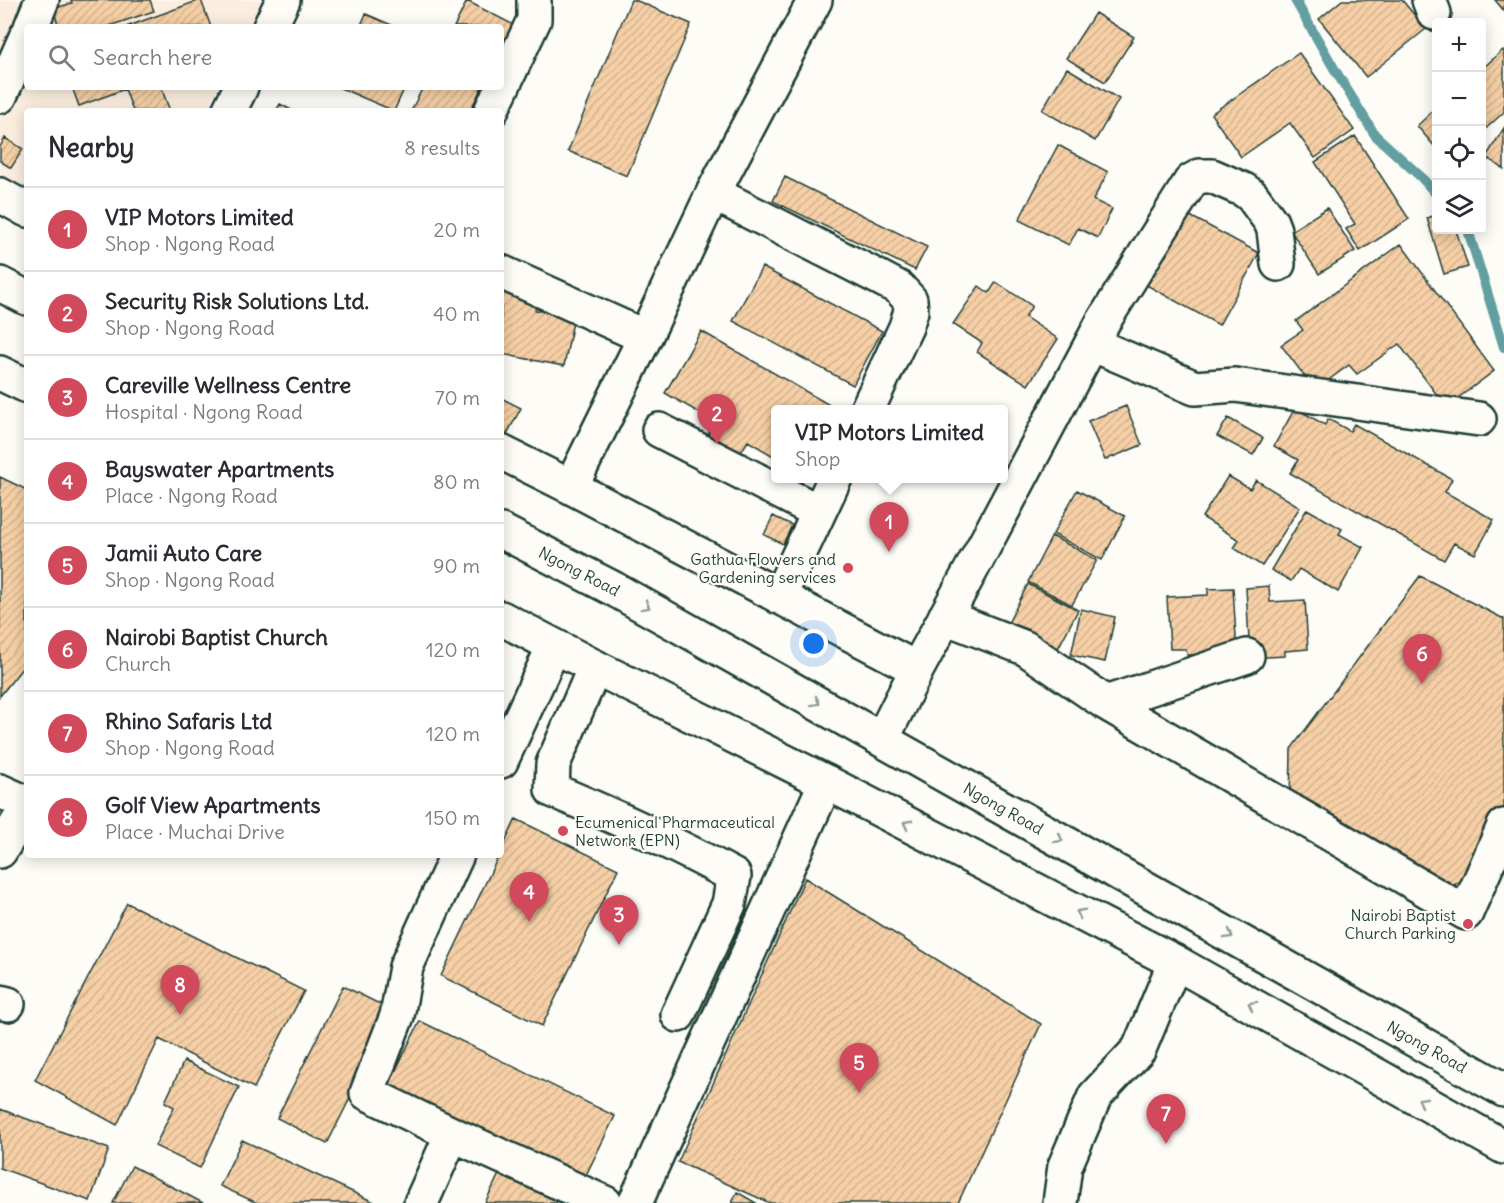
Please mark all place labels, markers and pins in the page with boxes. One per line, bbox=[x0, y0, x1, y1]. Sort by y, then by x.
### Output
pin: 2 bbox=[698, 394, 736, 444]
pin: 1 bbox=[870, 502, 908, 552]
place label: Gathua Flowers and Gardening services bbox=[690, 549, 836, 587]
marker: Gathua Flowers and Gardening services bbox=[841, 561, 855, 575]
pin: 6 bbox=[1402, 634, 1442, 684]
place label: Ecumenical Pharmaceutical Network (EPN) bbox=[575, 812, 775, 850]
marker: Ecumenical Pharmaceutical Network (EPN) bbox=[556, 824, 570, 838]
pin: 4 bbox=[510, 872, 548, 922]
pin: 3 bbox=[600, 896, 638, 945]
place label: Nairobi Baptist Church Parking bbox=[1345, 905, 1457, 943]
marker: Nairobi Baptist Church Parking bbox=[1461, 917, 1475, 931]
pin: 8 bbox=[160, 966, 200, 1015]
pin: 5 bbox=[840, 1044, 878, 1093]
pin: 7 bbox=[1146, 1094, 1186, 1144]

